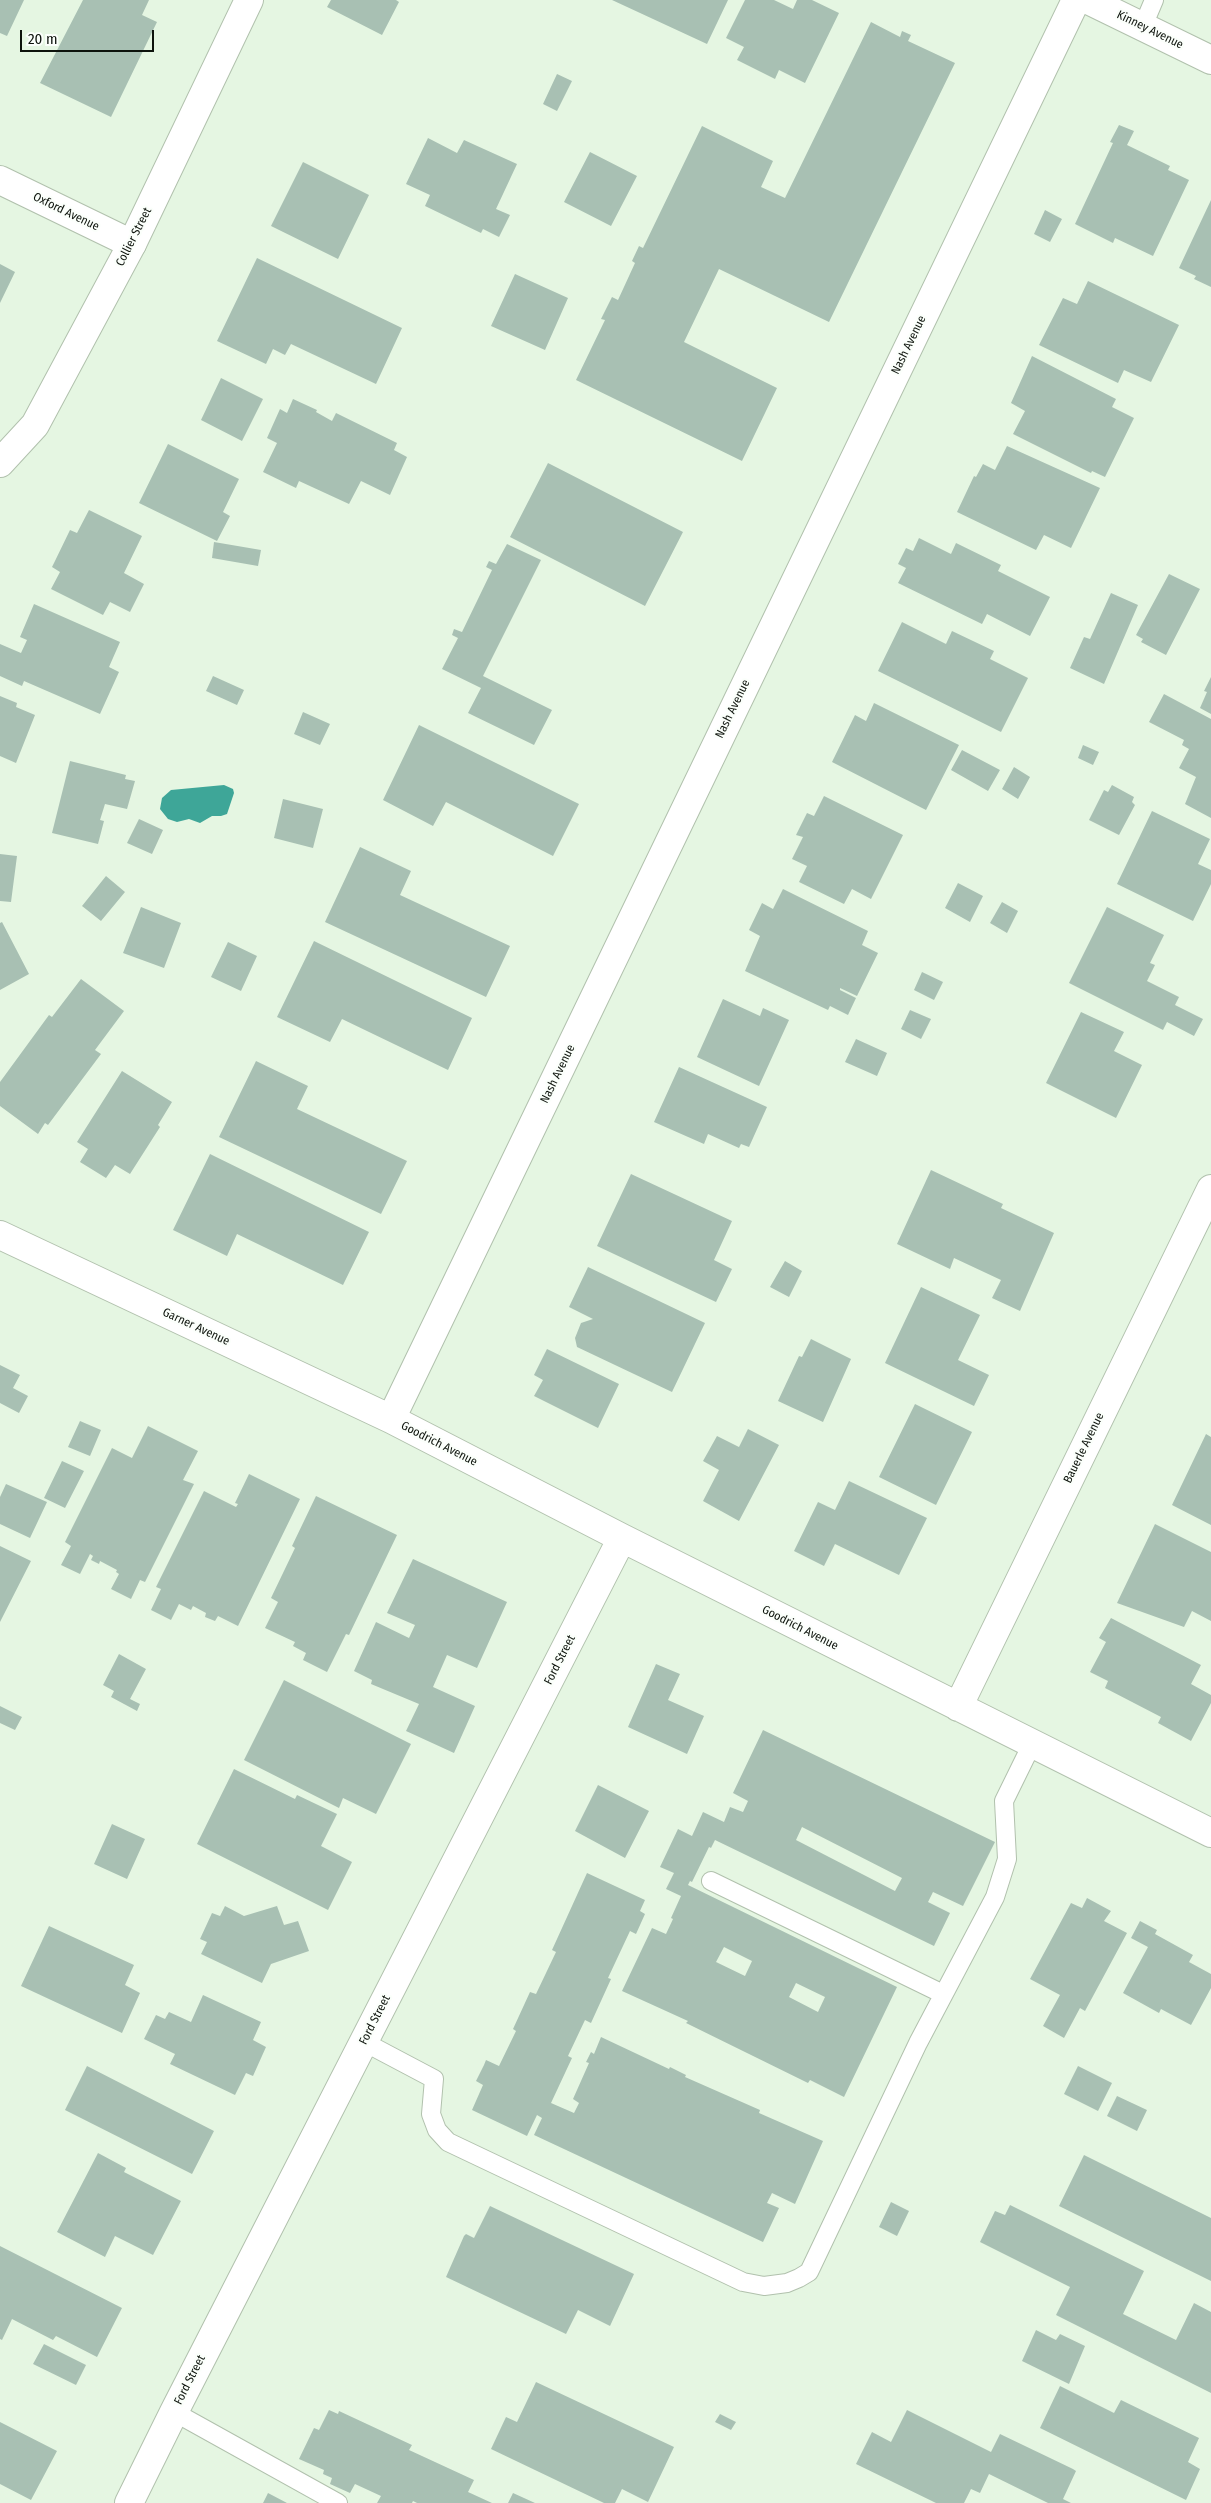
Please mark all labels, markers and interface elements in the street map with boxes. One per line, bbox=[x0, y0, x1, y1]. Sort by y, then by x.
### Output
street label: Kinney Avenue bbox=[1114, 8, 1186, 52]
scale bar bbox=[22, 20, 156, 52]
text: 20 m bbox=[28, 30, 58, 48]
street label: Oxford Avenue bbox=[31, 190, 101, 234]
street label: Collier Street bbox=[113, 205, 155, 269]
street label: Nash Avenue bbox=[889, 313, 929, 377]
street label: Nash Avenue bbox=[713, 677, 753, 741]
street label: Nash Avenue bbox=[538, 1042, 578, 1106]
street label: Garner Avenue bbox=[160, 1305, 232, 1349]
street label: Bauerle Avenue bbox=[1061, 1410, 1107, 1486]
street label: Goodrich Avenue bbox=[399, 1419, 479, 1469]
street label: Goodrich Avenue bbox=[760, 1603, 840, 1653]
street label: Ford Street bbox=[541, 1633, 579, 1687]
street label: Ford Street bbox=[356, 1993, 394, 2047]
street label: Ford Street bbox=[171, 2353, 209, 2407]

